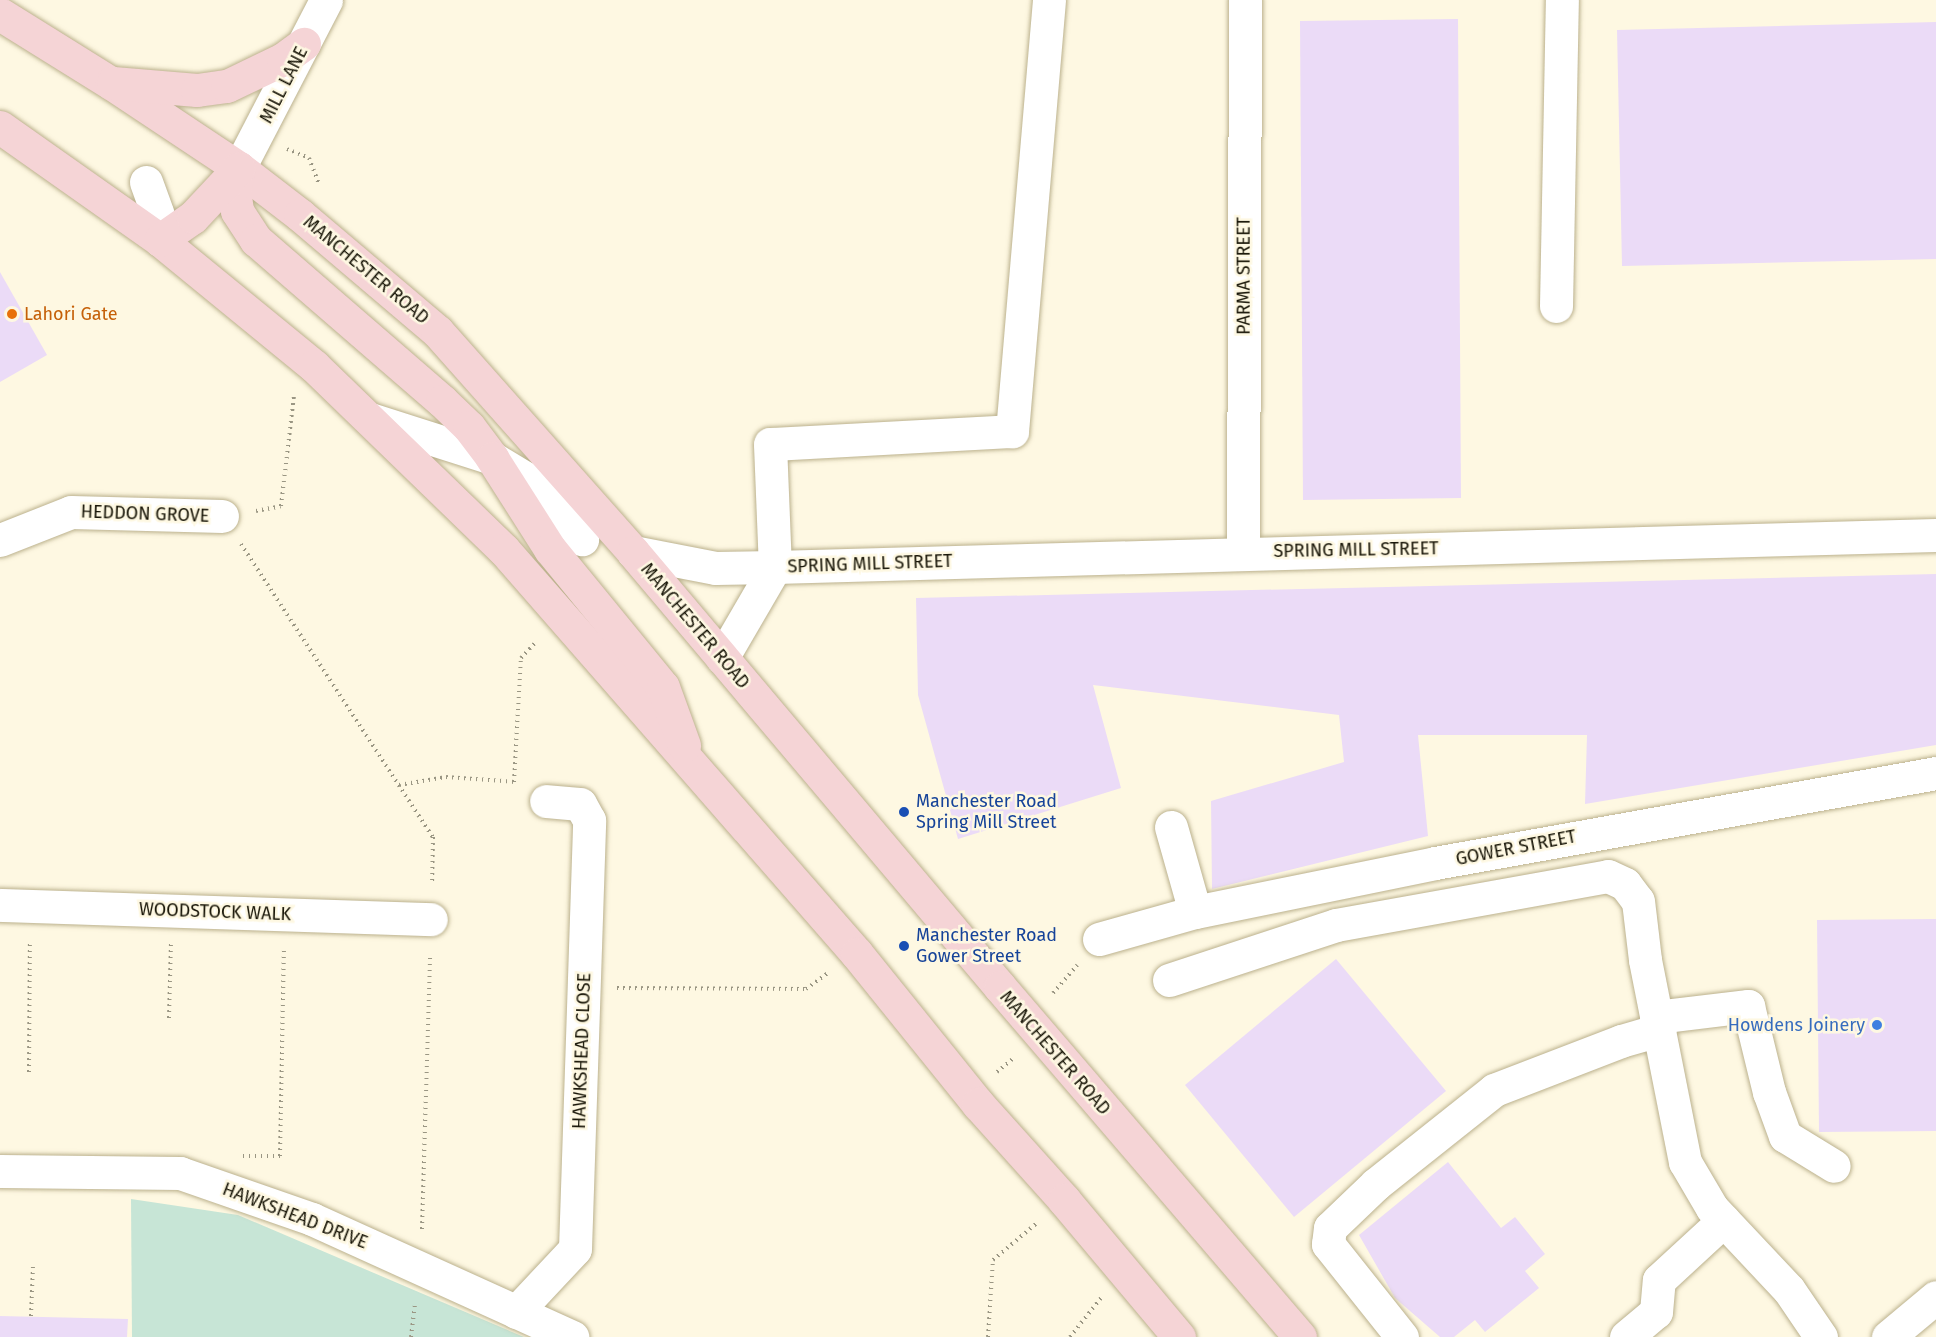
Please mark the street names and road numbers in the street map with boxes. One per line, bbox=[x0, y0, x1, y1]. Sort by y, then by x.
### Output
street label: MILL LANE bbox=[255, 43, 313, 127]
street label: MANCHESTER ROAD bbox=[299, 211, 433, 329]
street label: PARMA STREET bbox=[1233, 217, 1255, 335]
street label: HEDDON GROVE bbox=[80, 501, 210, 527]
street label: SPRING MILL STREET bbox=[1273, 538, 1439, 562]
street label: SPRING MILL STREET bbox=[787, 550, 953, 578]
street label: MANCHESTER ROAD bbox=[636, 559, 754, 693]
street label: GOWER STREET bbox=[1454, 826, 1578, 870]
street label: WOODSTOCK WALK bbox=[139, 899, 291, 925]
street label: HAWKSHEAD CLOSE bbox=[568, 973, 596, 1129]
street label: MANCHESTER ROAD bbox=[995, 987, 1115, 1119]
street label: HAWKSHEAD DRIVE bbox=[219, 1178, 371, 1254]

